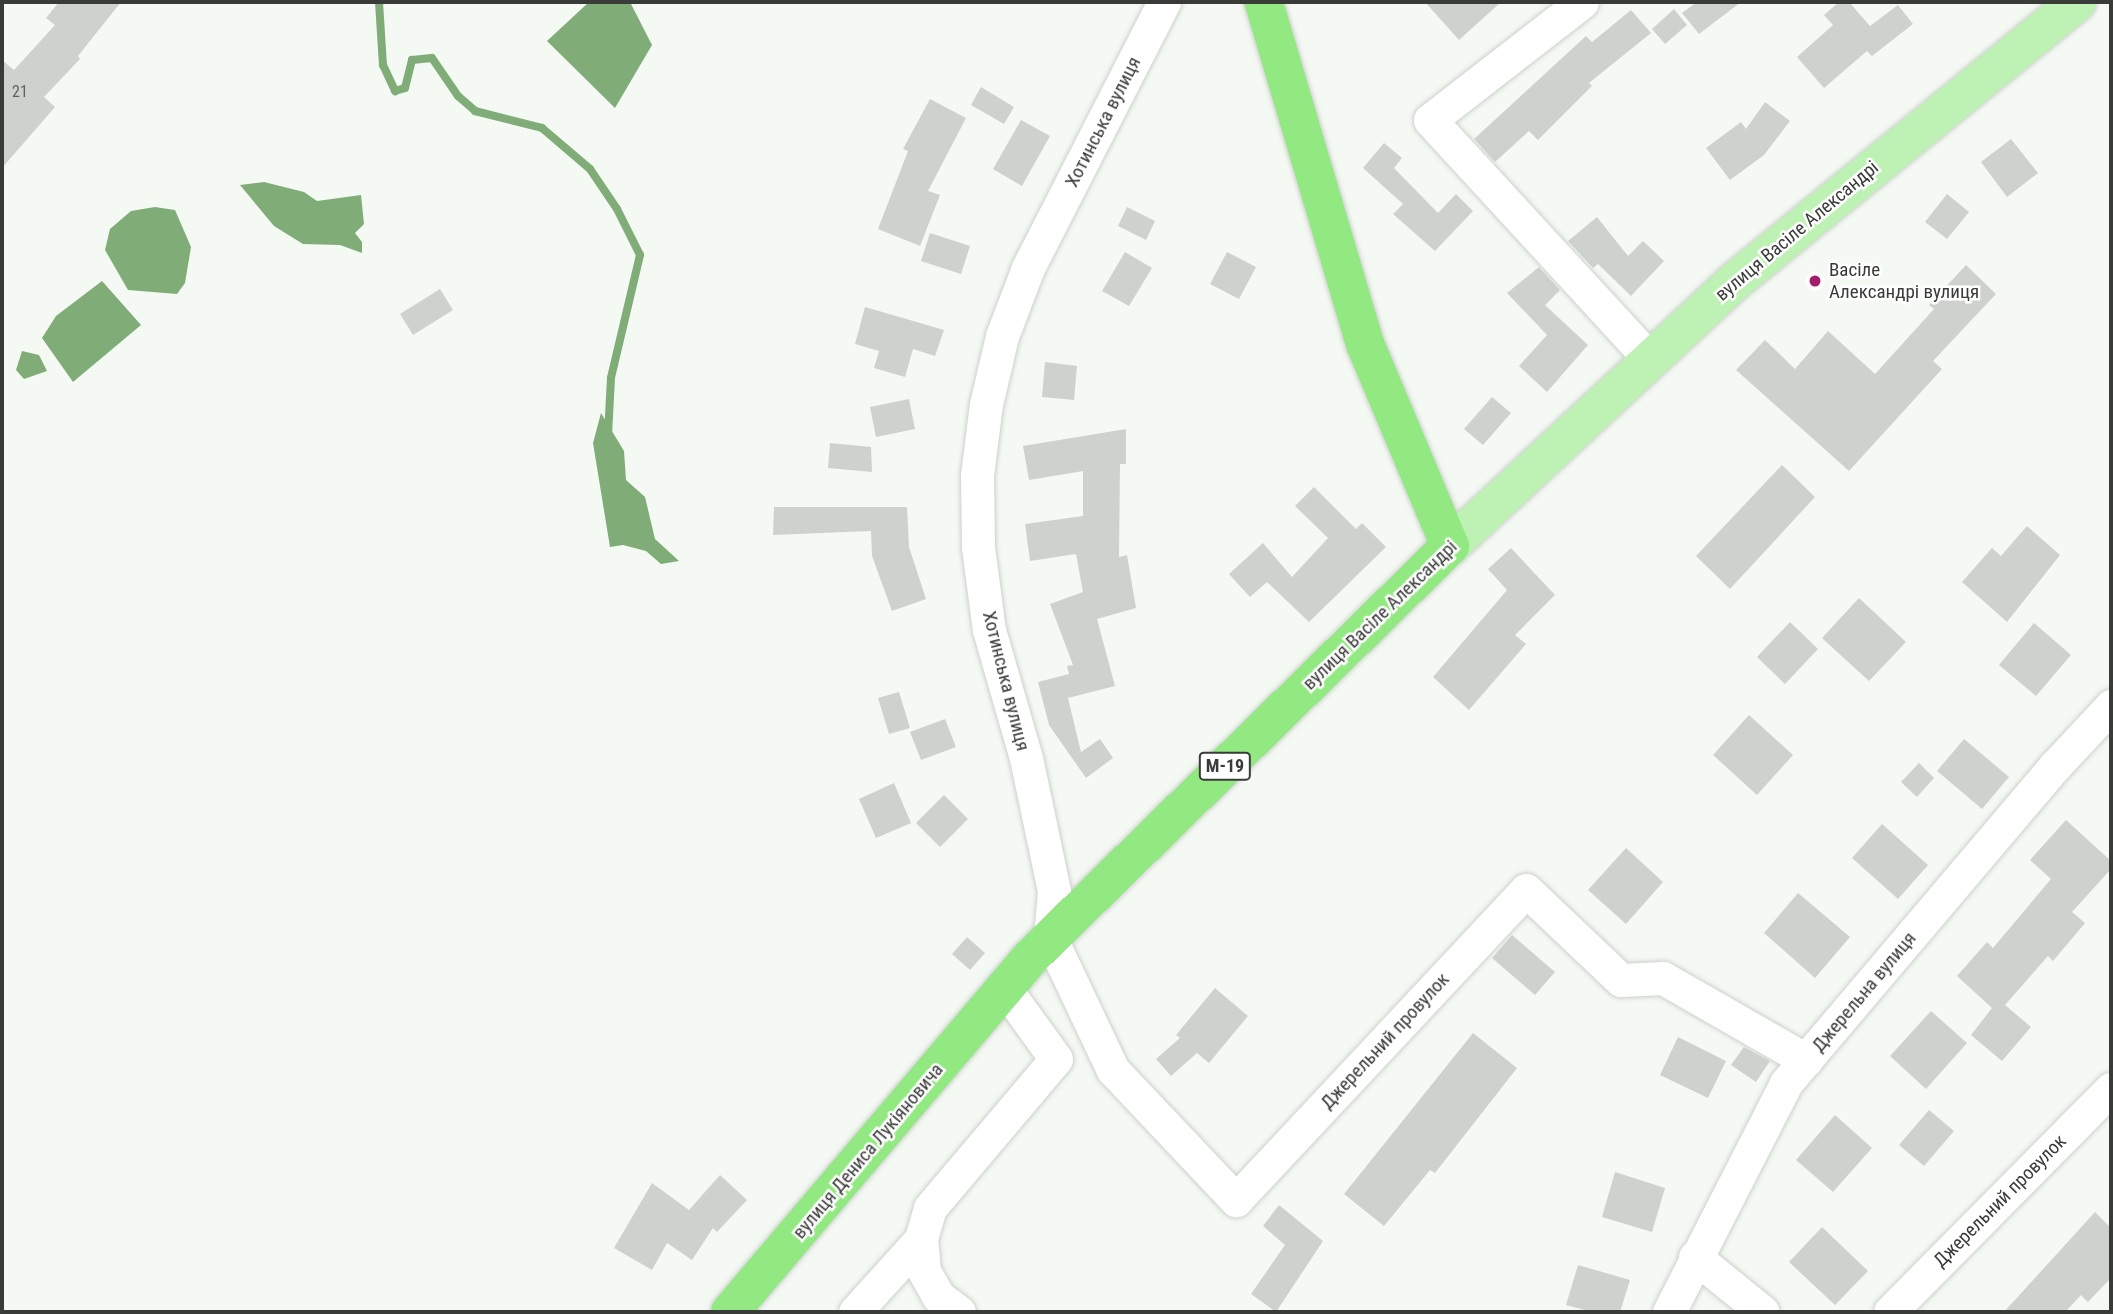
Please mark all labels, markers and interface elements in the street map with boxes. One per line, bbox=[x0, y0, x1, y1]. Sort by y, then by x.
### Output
street label: Хотинська вулиця bbox=[1060, 53, 1146, 191]
house number: 21 bbox=[12, 82, 28, 102]
street label: вулиця Васіле Александрі bbox=[1711, 156, 1883, 306]
place label: Васіле Александрі вулиця bbox=[1829, 259, 1979, 303]
marker: Васіле Александрі вулиця bbox=[1807, 273, 1823, 289]
street label: вулиця Васіле Александрі bbox=[1298, 535, 1462, 695]
street label: Хотинська вулиця bbox=[978, 609, 1034, 753]
road number: М-19 bbox=[1199, 752, 1251, 780]
street label: Джерельна вулиця bbox=[1807, 927, 1921, 1057]
street label: Джерельний провулок bbox=[1316, 968, 1454, 1114]
street label: вулиця Дениса Лукіяновича bbox=[788, 1059, 948, 1243]
street label: Джерельний провулок bbox=[1929, 1130, 2071, 1272]

